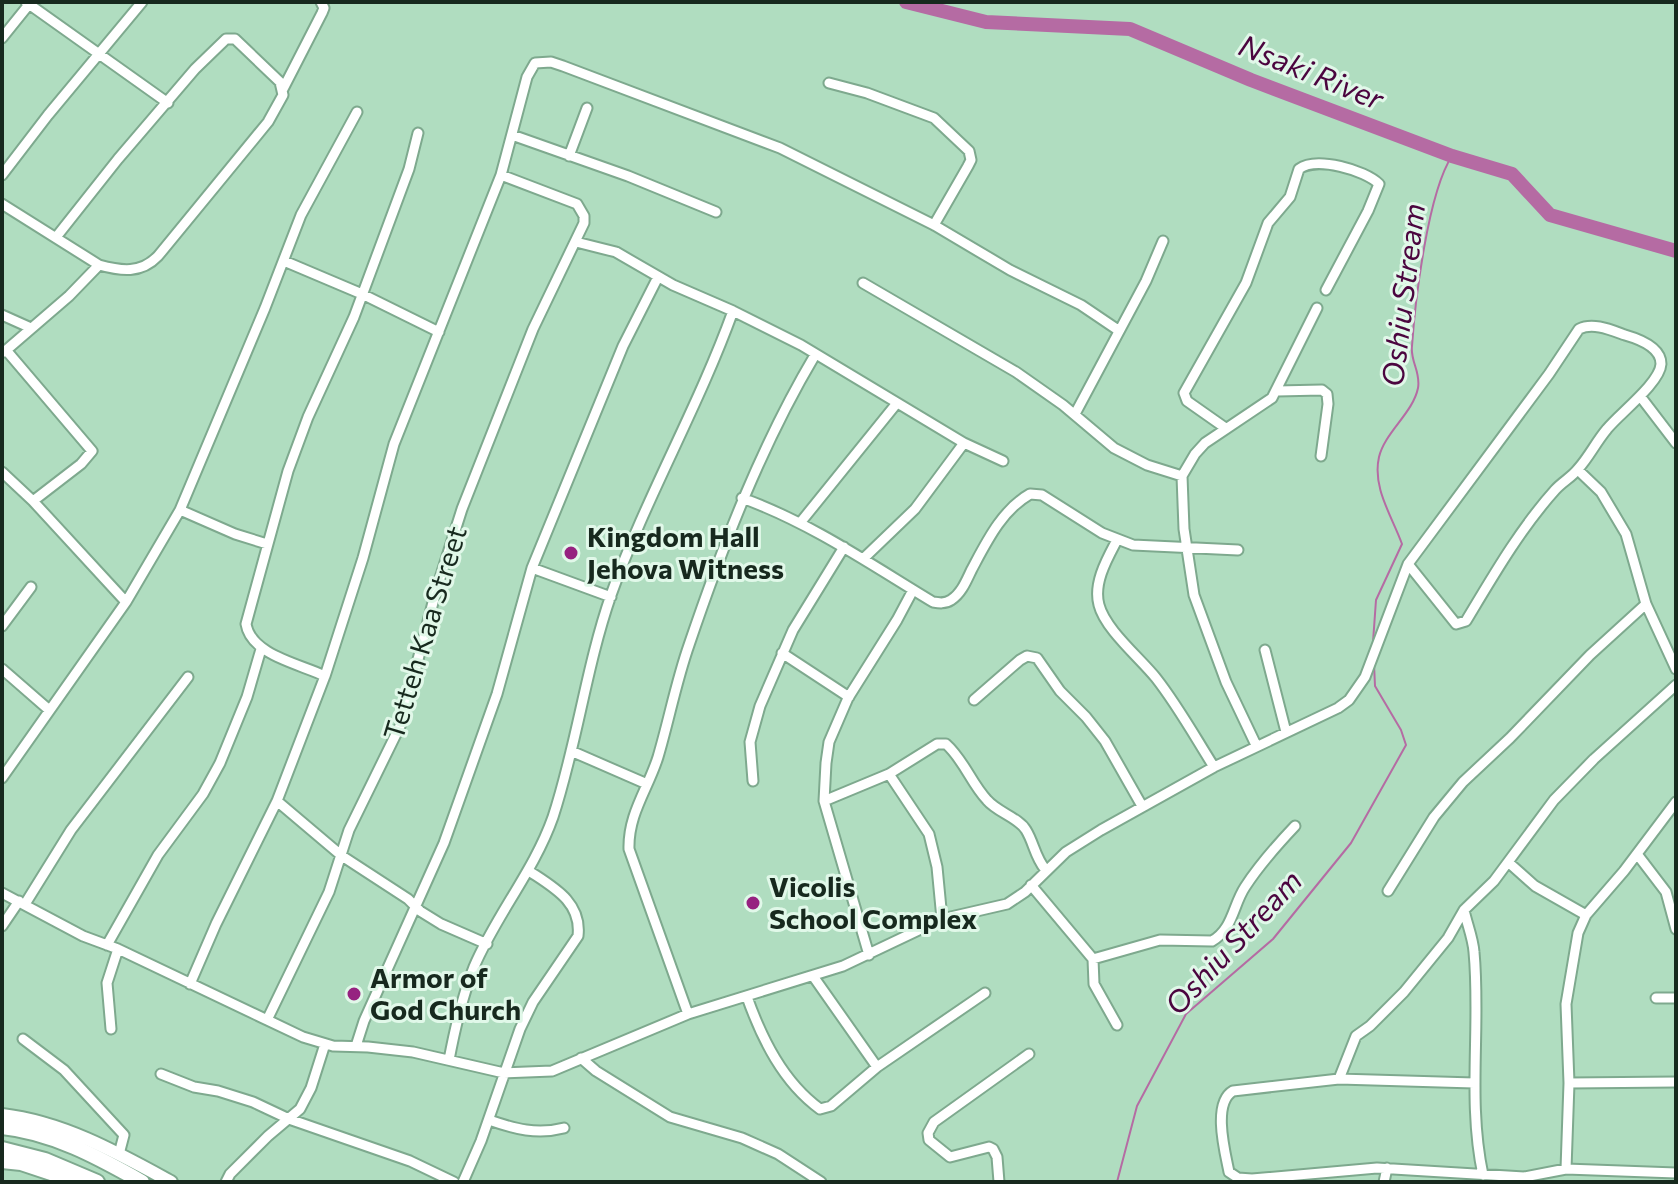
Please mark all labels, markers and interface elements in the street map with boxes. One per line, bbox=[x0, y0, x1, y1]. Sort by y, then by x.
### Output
water label: Nsaki River bbox=[1234, 25, 1390, 117]
water label: Oshiu Stream bbox=[1372, 201, 1431, 388]
place label: Kingdom Hall Jehova Witness bbox=[587, 519, 784, 585]
street label: Tetteh Kaa Street bbox=[375, 522, 473, 744]
marker: Kingdom Hall Jehova Witness bbox=[562, 544, 580, 562]
water label: Oshiu Stream bbox=[1156, 861, 1309, 1021]
place label: Vicolis School Complex bbox=[769, 869, 977, 935]
marker: Vicolis School Complex bbox=[744, 894, 762, 912]
place label: Armor of God Church bbox=[370, 960, 521, 1026]
marker: Armor of God Church bbox=[345, 985, 363, 1003]

